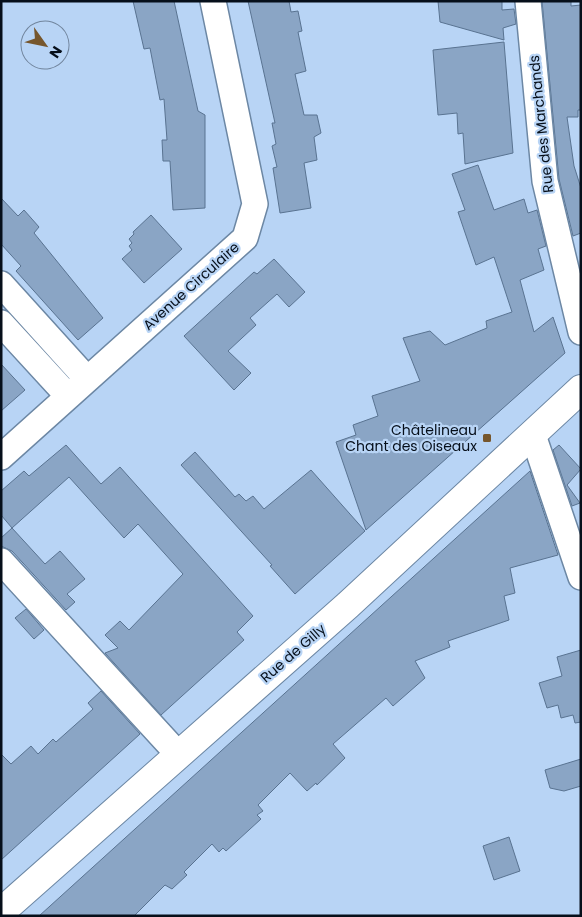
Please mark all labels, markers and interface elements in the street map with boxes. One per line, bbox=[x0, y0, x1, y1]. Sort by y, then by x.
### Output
north arrow bbox=[20, 20, 70, 70]
text: N bbox=[45, 42, 67, 62]
street label: Rue des Marchands bbox=[524, 54, 558, 194]
street label: Avenue Circulaire bbox=[138, 237, 244, 335]
place label: Châtelineau Chant des Oiseaux bbox=[345, 420, 477, 456]
marker: Châtelineau Chant des Oiseaux bbox=[481, 432, 493, 444]
street label: Rue de Gilly bbox=[256, 619, 330, 687]

